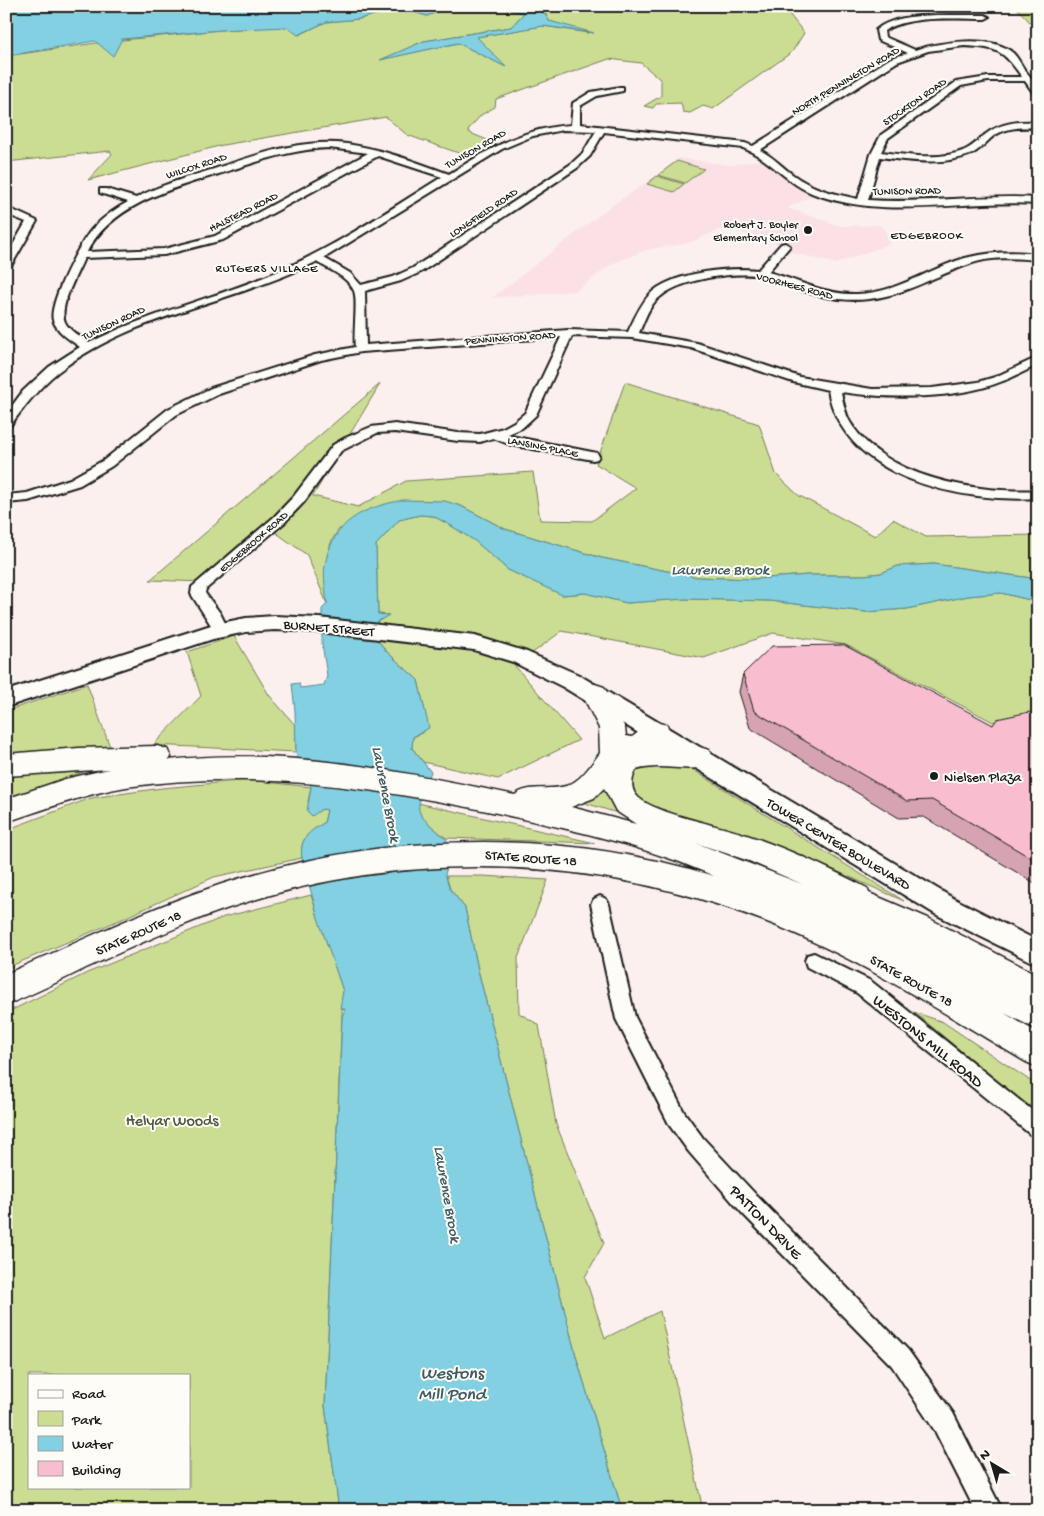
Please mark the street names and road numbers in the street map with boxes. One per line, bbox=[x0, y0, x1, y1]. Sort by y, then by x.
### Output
street label: NORTH PENNINGTON ROAD bbox=[790, 44, 903, 119]
street label: STOCKTON ROAD bbox=[881, 76, 950, 129]
street label: TUNISON ROAD bbox=[443, 127, 509, 172]
street label: WILCOX ROAD bbox=[165, 151, 229, 182]
street label: TUNISON ROAD bbox=[872, 185, 942, 199]
street label: LONGFIELD ROAD bbox=[448, 186, 521, 241]
street label: HALSTEAD ROAD bbox=[208, 190, 281, 235]
street label: VOORHEES ROAD bbox=[754, 271, 835, 303]
street label: TUNISON ROAD bbox=[80, 304, 148, 344]
street label: PENNINGTON ROAD bbox=[463, 330, 557, 348]
street label: LANSING PLACE bbox=[506, 435, 580, 461]
street label: EDGEBROOK ROAD bbox=[217, 509, 292, 576]
street label: BURNET STREET bbox=[282, 617, 376, 642]
street label: TOWER CENTER BOULEVARD bbox=[762, 795, 914, 895]
street label: STATE ROUTE 18 bbox=[484, 848, 578, 871]
street label: STATE ROUTE 18 bbox=[93, 908, 185, 961]
street label: STATE ROUTE 18 bbox=[866, 952, 955, 1012]
street label: WESTONS MILL ROAD bbox=[868, 992, 986, 1093]
street label: PATTON DRIVE bbox=[724, 1182, 805, 1265]

